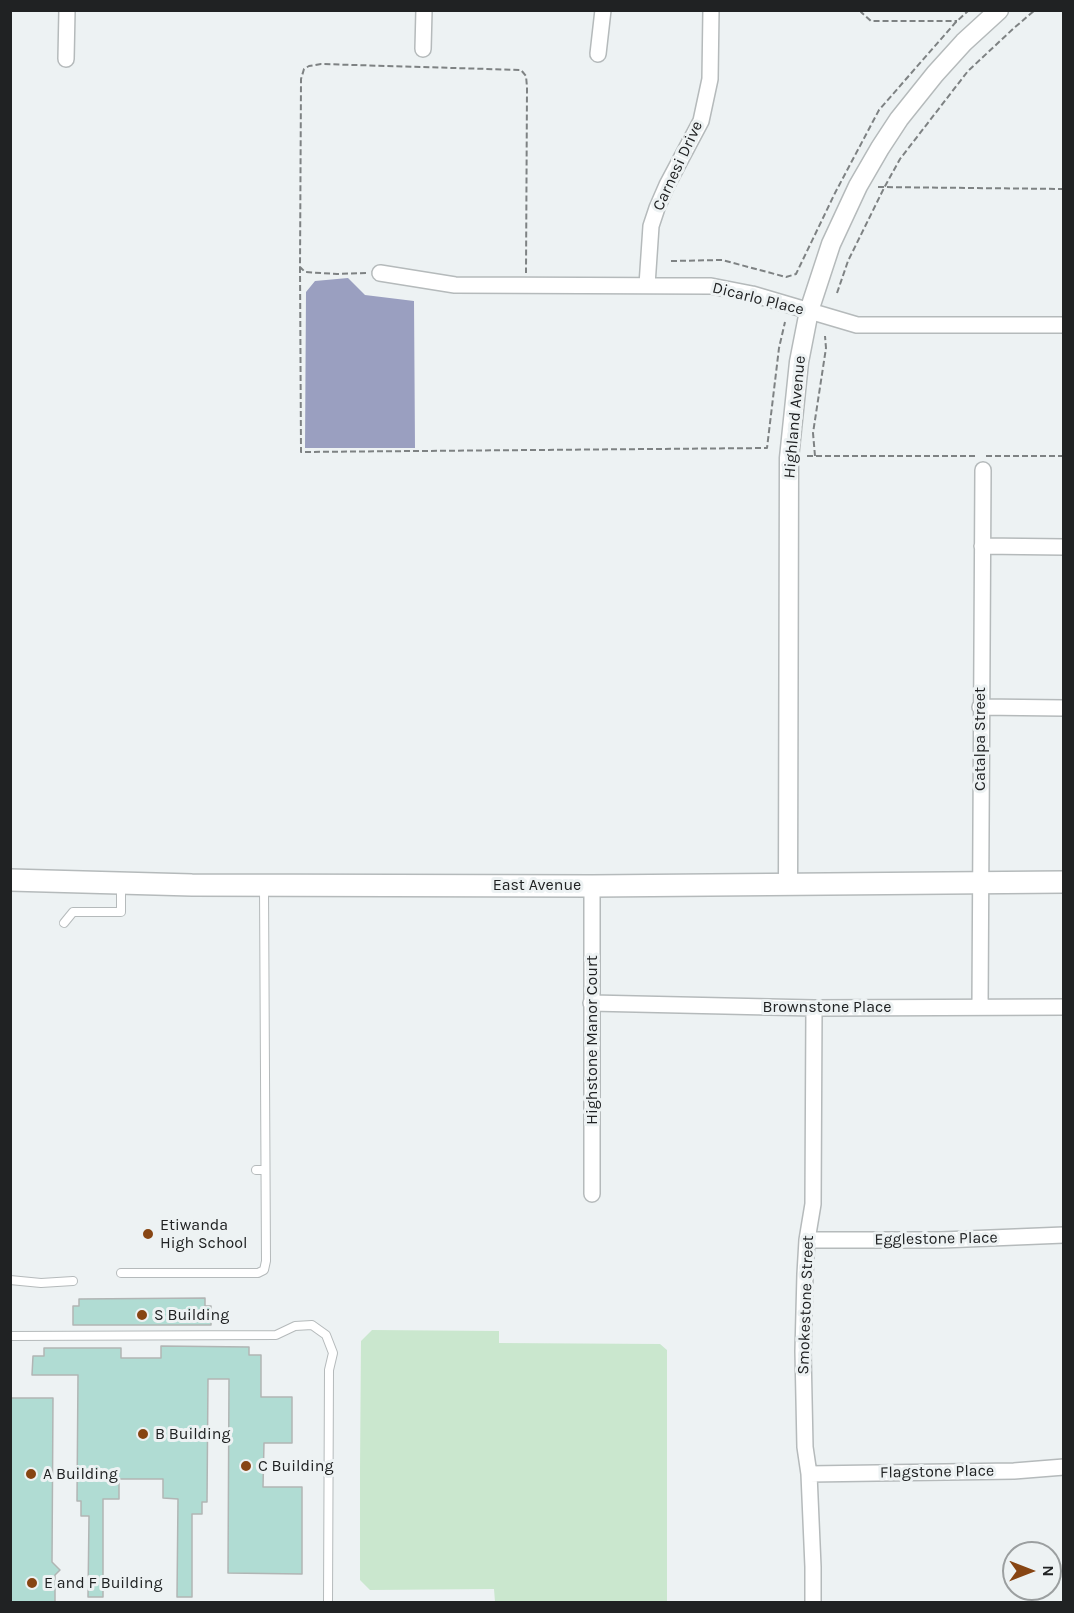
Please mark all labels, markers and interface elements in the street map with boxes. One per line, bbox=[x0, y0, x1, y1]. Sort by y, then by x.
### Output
street label: Carnesi Drive bbox=[649, 118, 707, 214]
street label: Dicarlo Place bbox=[710, 278, 806, 320]
street label: Highland Avenue bbox=[780, 355, 810, 479]
street label: Catalpa Street bbox=[970, 687, 990, 791]
street label: East Avenue bbox=[493, 875, 581, 895]
street label: Highstone Manor Court bbox=[582, 955, 602, 1125]
street label: Brownstone Place bbox=[762, 997, 892, 1017]
place label: Etiwanda High School bbox=[160, 1215, 248, 1253]
marker: Etiwanda High School bbox=[141, 1227, 155, 1241]
street label: Egglestone Place bbox=[874, 1228, 998, 1250]
street label: Smokestone Street bbox=[794, 1235, 818, 1375]
place label: S Building bbox=[154, 1305, 229, 1325]
marker: S Building bbox=[135, 1308, 149, 1322]
place label: B Building bbox=[155, 1424, 231, 1444]
marker: B Building bbox=[136, 1427, 150, 1441]
place label: C Building bbox=[258, 1456, 333, 1476]
marker: C Building bbox=[239, 1459, 253, 1473]
street label: Flagstone Place bbox=[880, 1461, 994, 1483]
place label: A Building bbox=[43, 1464, 118, 1484]
marker: A Building bbox=[24, 1467, 38, 1481]
north arrow bbox=[1002, 1541, 1062, 1601]
text: N bbox=[1039, 1565, 1058, 1577]
place label: E and F Building bbox=[44, 1573, 163, 1593]
marker: E and F Building bbox=[25, 1576, 39, 1590]

